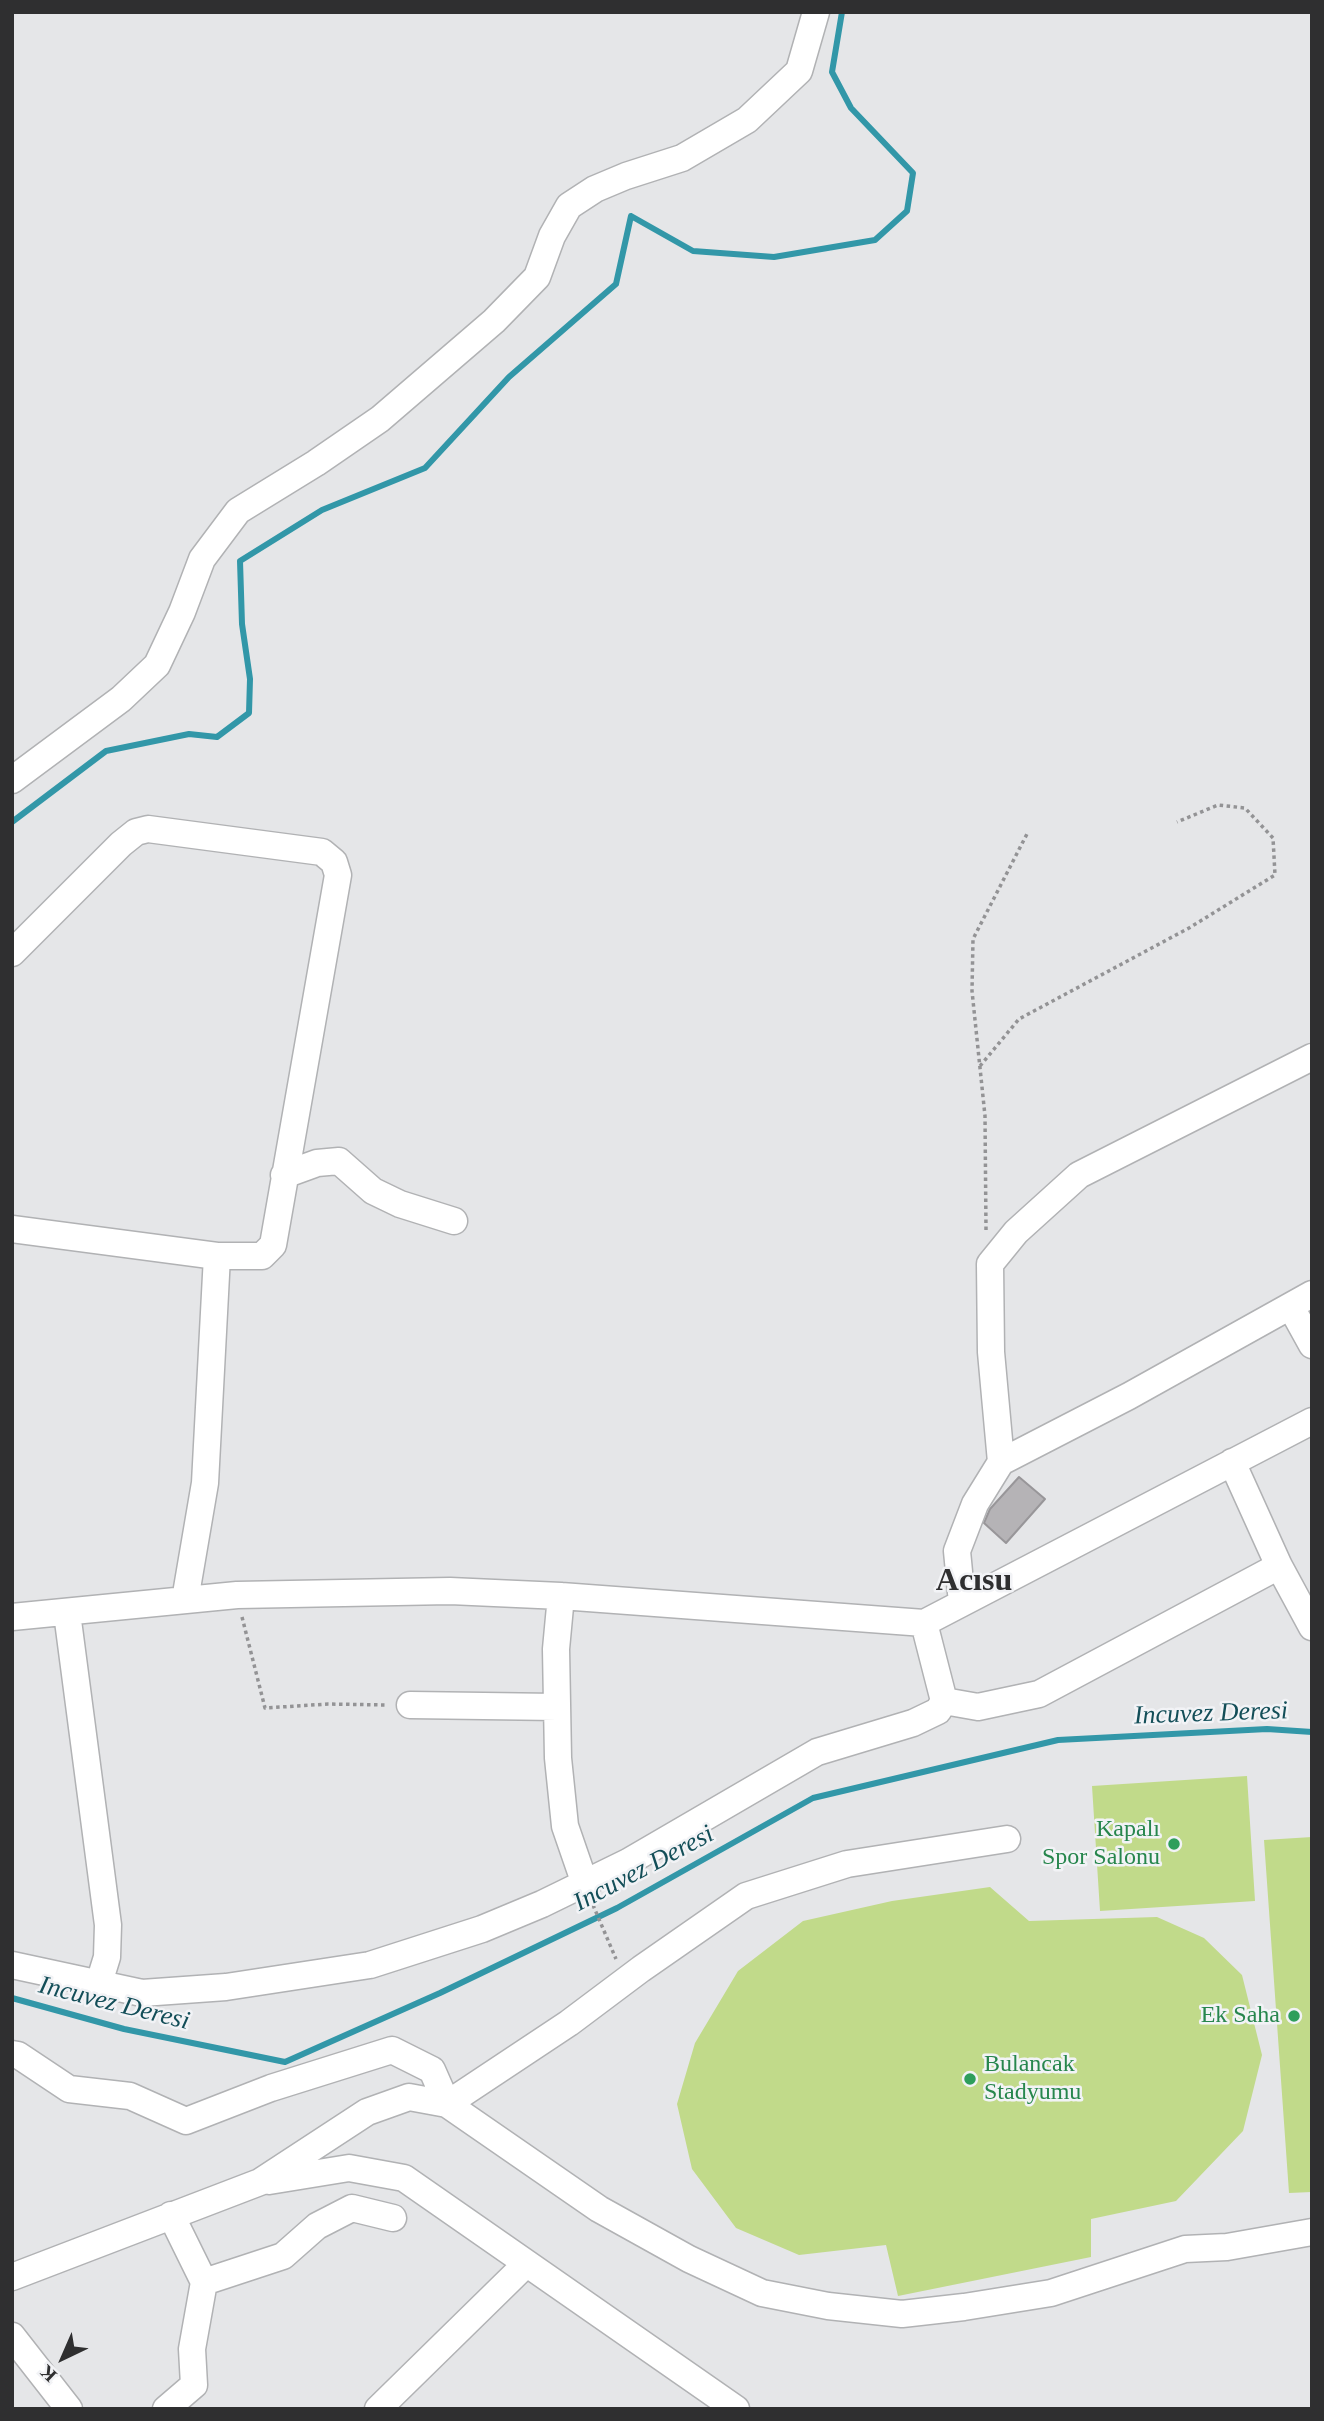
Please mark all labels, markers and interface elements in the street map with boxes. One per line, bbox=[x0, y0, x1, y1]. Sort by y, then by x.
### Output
district label: Acısu bbox=[936, 1563, 1012, 1601]
water label: Incuvez Deresi bbox=[1133, 1696, 1289, 1732]
place label: Kapalı Spor Salonu bbox=[1042, 1816, 1160, 1872]
water label: Incuvez Deresi bbox=[569, 1819, 719, 1919]
marker: Kapalı Spor Salonu bbox=[1166, 1836, 1182, 1852]
water label: Incuvez Deresi bbox=[35, 1970, 193, 2038]
place label: Ek Saha bbox=[1201, 2002, 1280, 2030]
marker: Ek Saha bbox=[1286, 2008, 1302, 2024]
place label: Bulancak Stadyumu bbox=[984, 2051, 1081, 2107]
marker: Bulancak Stadyumu bbox=[962, 2071, 978, 2087]
north arrow bbox=[28, 2323, 98, 2393]
text: K bbox=[35, 2361, 61, 2386]

